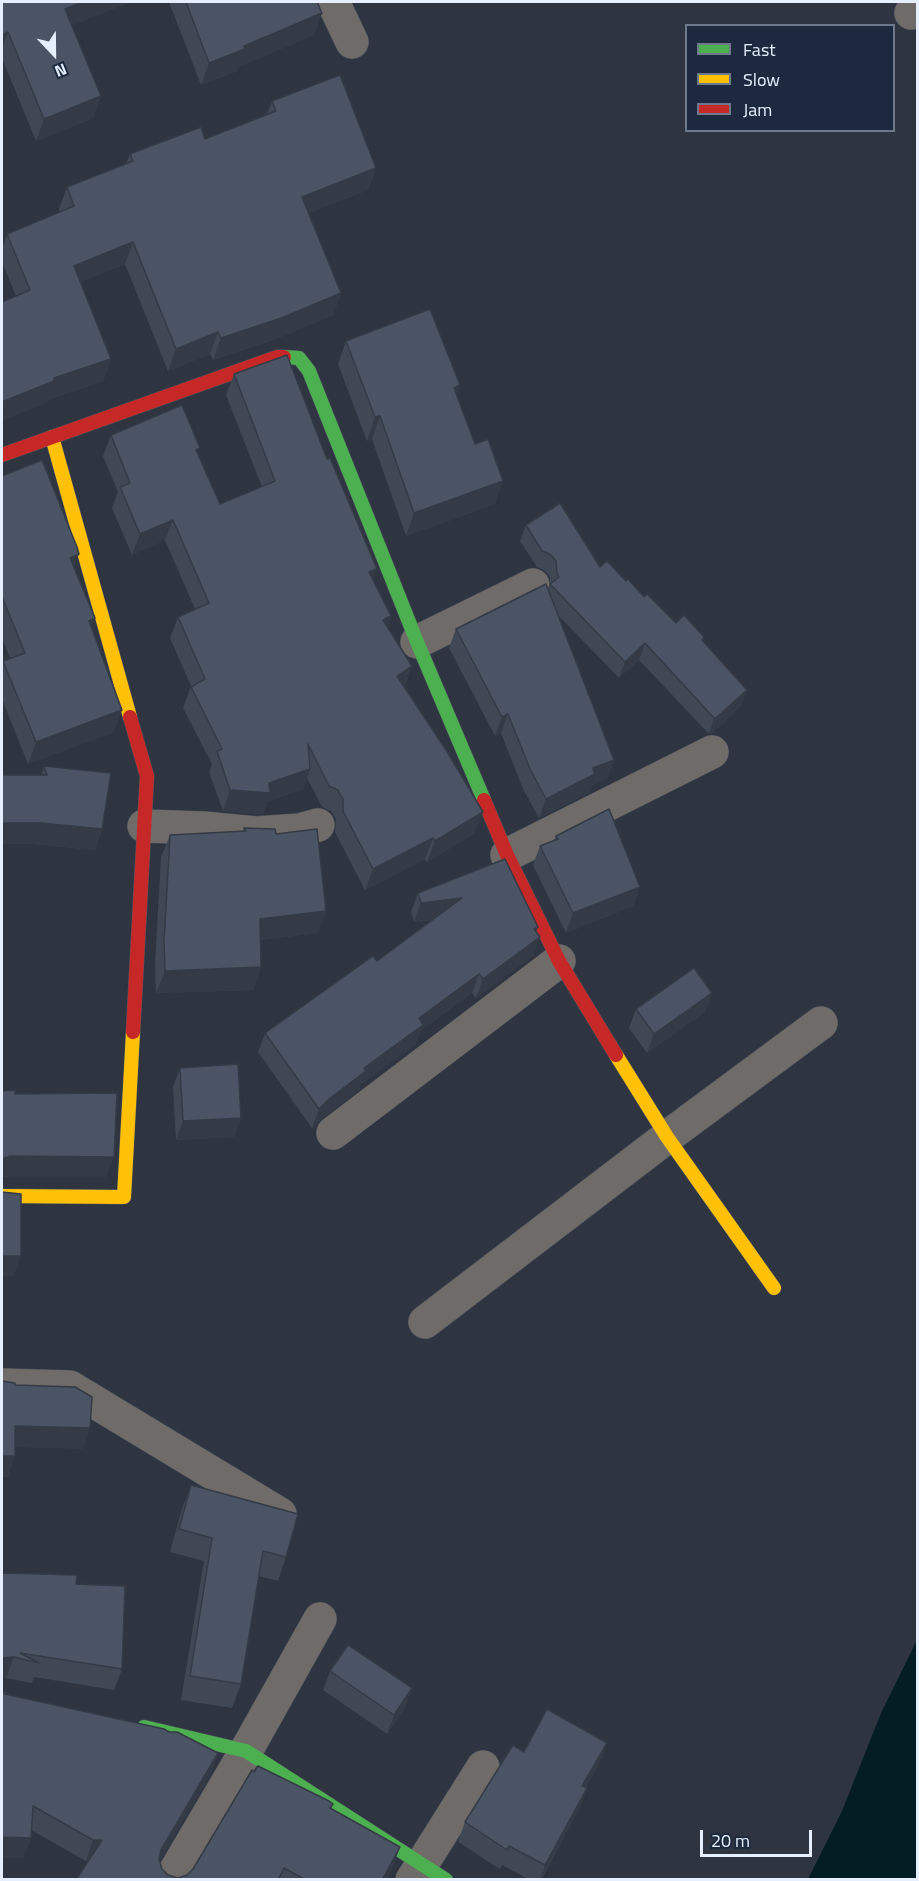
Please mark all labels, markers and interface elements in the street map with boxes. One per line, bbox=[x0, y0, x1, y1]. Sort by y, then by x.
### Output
north arrow bbox=[24, 24, 84, 84]
legend bbox=[685, 24, 895, 132]
text: Fast bbox=[743, 36, 776, 63]
text: N bbox=[51, 57, 70, 84]
text: Slow bbox=[743, 66, 780, 93]
text: Jam bbox=[743, 96, 772, 123]
scale bar bbox=[703, 1818, 816, 1856]
text: 20 m bbox=[711, 1827, 750, 1854]

